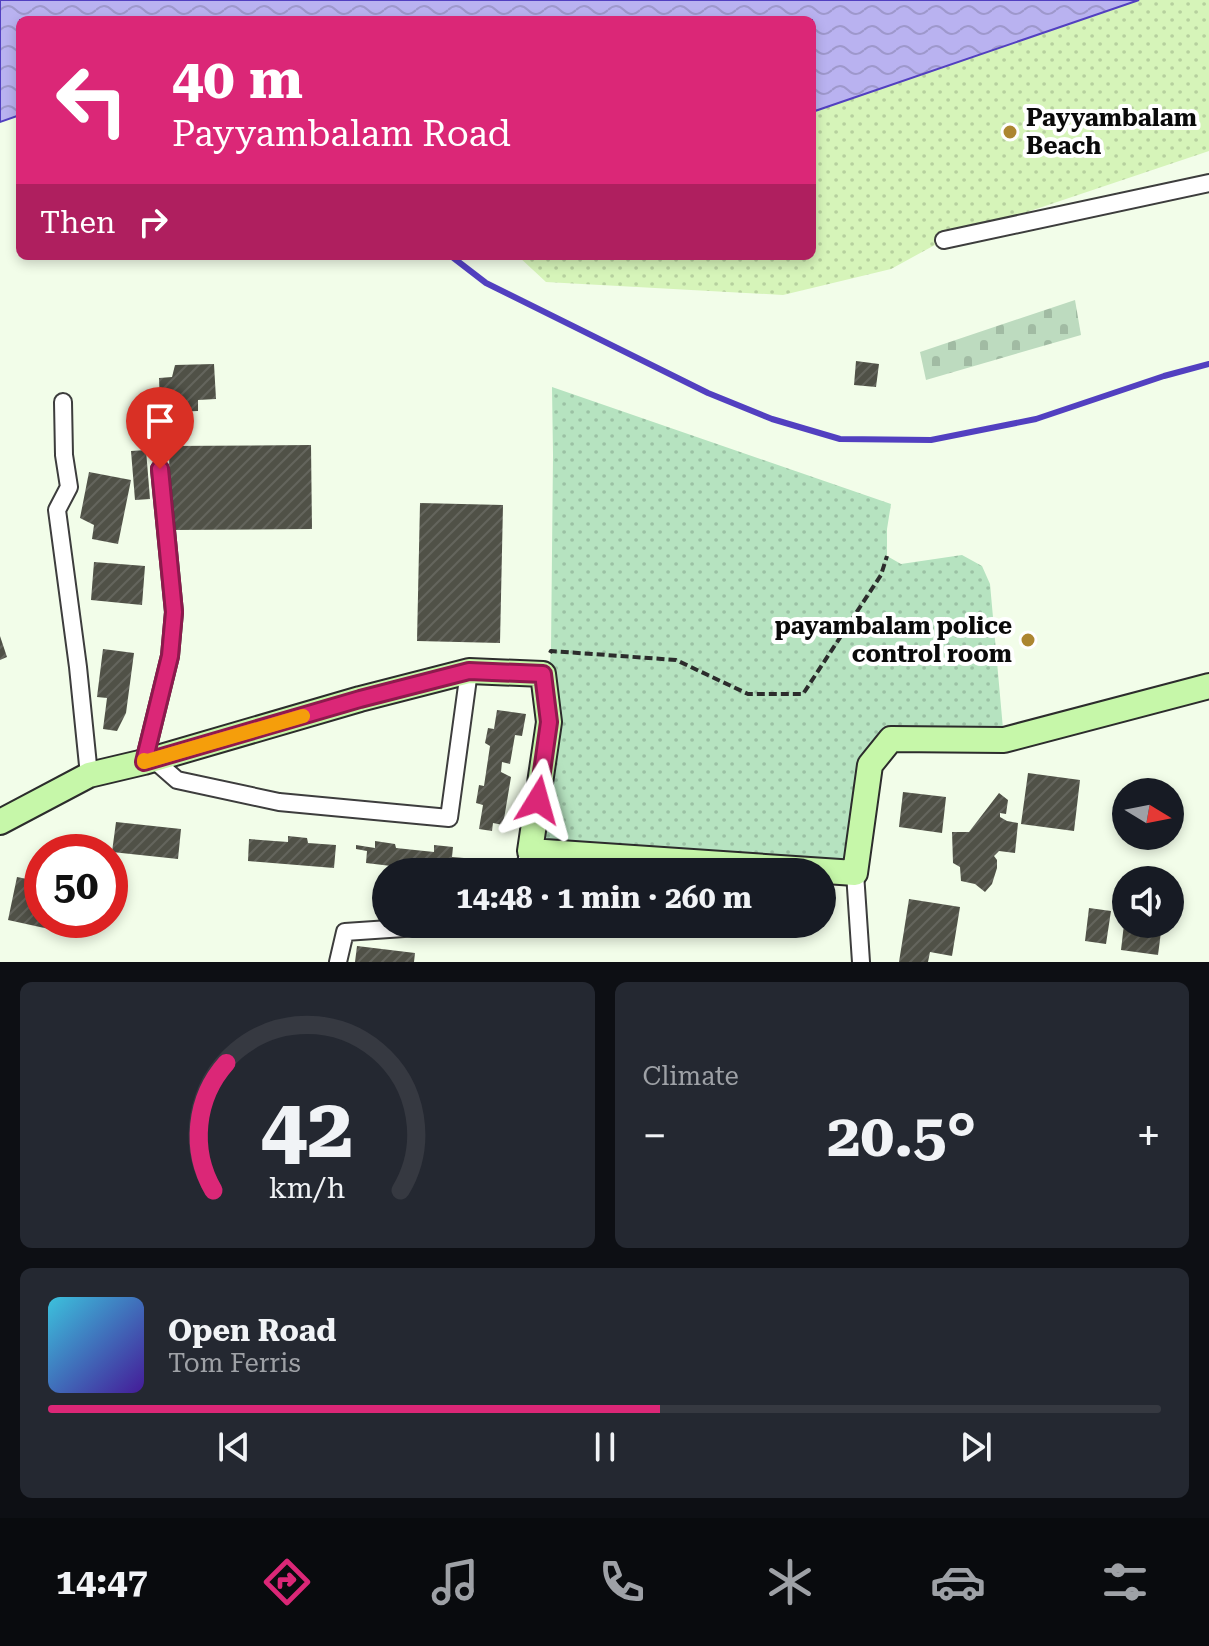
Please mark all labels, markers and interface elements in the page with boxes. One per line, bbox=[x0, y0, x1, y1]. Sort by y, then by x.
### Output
text: 40 m bbox=[172, 46, 303, 112]
icon: left bbox=[40, 48, 144, 152]
place label: Payyambalam Beach bbox=[1026, 104, 1197, 160]
text: Payyambalam Road bbox=[172, 113, 511, 155]
marker: Payyambalam Beach bbox=[1001, 123, 1019, 141]
icon: right bbox=[131, 200, 175, 244]
text: Then bbox=[40, 205, 115, 240]
pin bbox=[126, 387, 194, 469]
icon: arrive bbox=[138, 399, 182, 443]
place label: payambalam police control room bbox=[775, 612, 1012, 668]
marker: payambalam police control room bbox=[1019, 631, 1037, 649]
position arrow bbox=[496, 758, 580, 842]
north arrow bbox=[1112, 778, 1184, 850]
map controls bbox=[1112, 778, 1184, 938]
speed limit sign: 50 bbox=[24, 834, 128, 938]
button: sound bbox=[1112, 866, 1184, 938]
text: 14:48 · 1 min · 260 m bbox=[456, 880, 752, 915]
text: Climate bbox=[643, 1061, 739, 1091]
text: 42 bbox=[261, 1080, 354, 1177]
text: 20.5° bbox=[827, 1100, 977, 1171]
text: − bbox=[643, 1110, 667, 1162]
text: + bbox=[1136, 1110, 1161, 1162]
text: km/h bbox=[269, 1171, 346, 1205]
text: Open Road bbox=[168, 1313, 336, 1348]
text: Tom Ferris bbox=[168, 1348, 301, 1378]
icon: previous bbox=[212, 1425, 256, 1469]
icon: pause bbox=[583, 1425, 627, 1469]
icon: next bbox=[954, 1425, 998, 1469]
icon: directions bbox=[259, 1554, 315, 1610]
icon: music bbox=[427, 1554, 483, 1610]
icon: phone bbox=[594, 1554, 650, 1610]
icon: climate bbox=[762, 1554, 818, 1610]
icon: car bbox=[930, 1554, 986, 1610]
icon: filters bbox=[1097, 1554, 1153, 1610]
text: 14:47 bbox=[56, 1561, 148, 1603]

